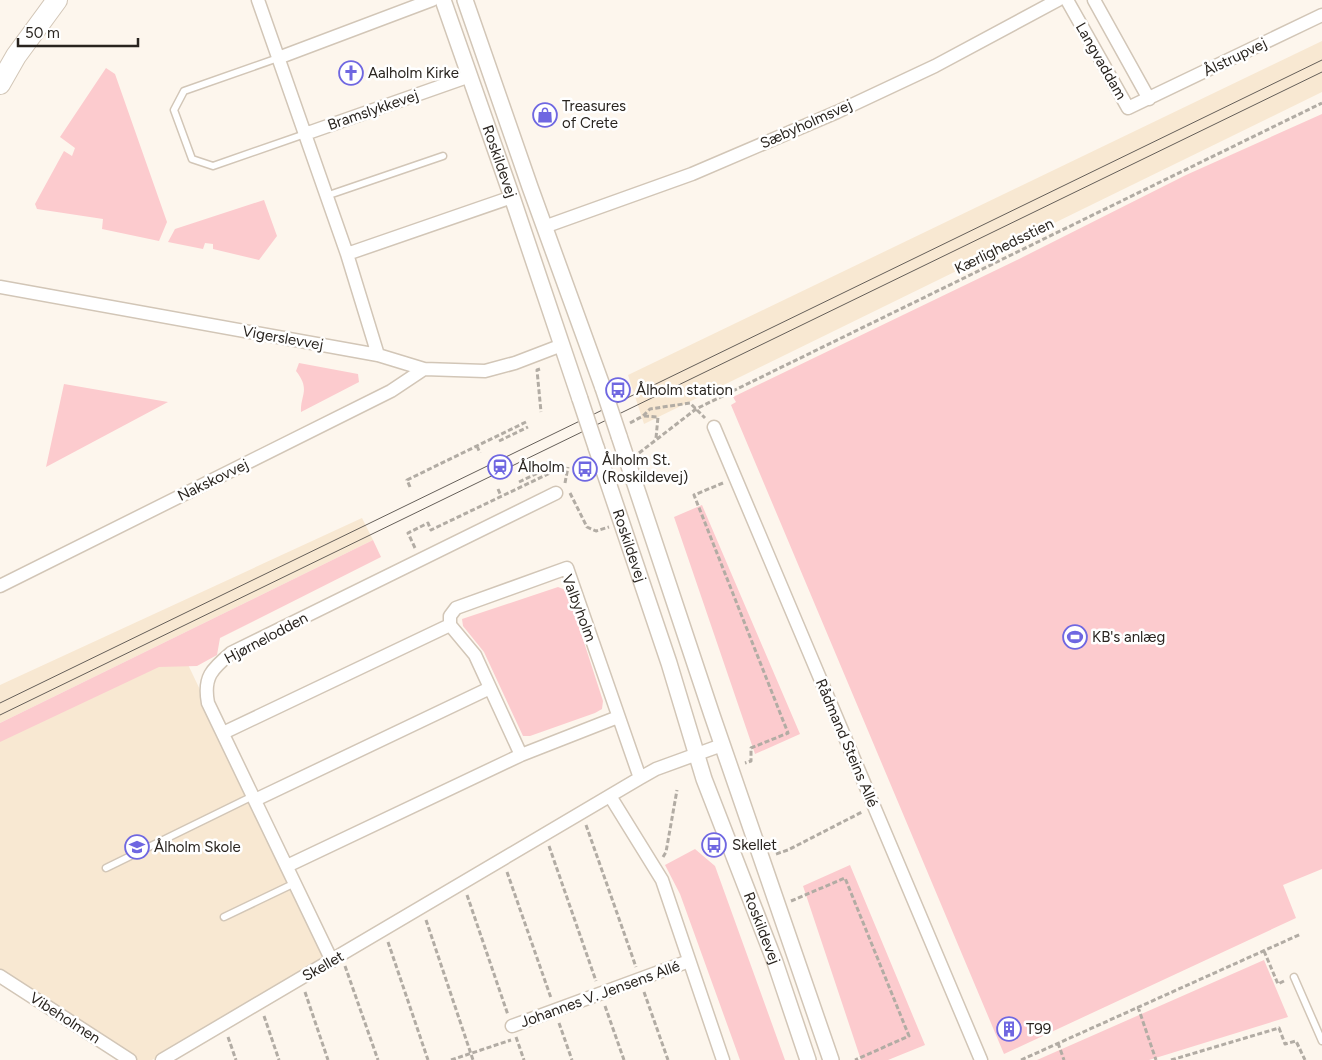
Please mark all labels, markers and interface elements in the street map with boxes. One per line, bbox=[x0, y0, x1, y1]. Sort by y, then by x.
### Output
scale bar bbox=[18, 15, 138, 47]
street label: Langvaddam bbox=[1072, 19, 1130, 103]
text: 50 m bbox=[25, 24, 60, 42]
street label: Ålstrupvej bbox=[1200, 34, 1270, 80]
church icon: Aalholm Kirke bbox=[338, 60, 364, 86]
place label: Aalholm Kirke bbox=[368, 64, 459, 82]
street label: Bramslykkevej bbox=[325, 86, 421, 134]
street label: Sæbyholmsvej bbox=[757, 96, 855, 152]
place label: Treasures of Crete bbox=[562, 97, 626, 132]
shop icon: Treasures of Crete bbox=[532, 102, 558, 128]
street label: Roskildevej bbox=[478, 123, 521, 200]
street label: Kærlighedsstien bbox=[952, 214, 1056, 278]
street label: Vigerslevvej bbox=[241, 322, 325, 354]
bus stop icon: Ålholm station bbox=[605, 377, 631, 403]
place label: Ålholm station bbox=[636, 381, 733, 399]
place label: Ålholm St. (Roskildevej) bbox=[602, 451, 688, 486]
station icon: Ålholm bbox=[487, 454, 513, 480]
street label: Nakskovvej bbox=[175, 455, 251, 505]
bus stop icon: Ålholm St. (Roskildevej) bbox=[572, 456, 598, 482]
place label: Ålholm bbox=[518, 458, 565, 476]
street label: Roskildevej bbox=[609, 507, 650, 584]
street label: Valbyholm bbox=[558, 572, 600, 644]
street label: Hjørnelodden bbox=[221, 609, 311, 667]
sports icon: KB's anlæg bbox=[1062, 624, 1088, 650]
place label: KB's anlæg bbox=[1092, 628, 1165, 646]
street label: Rådmand Steins Allé bbox=[812, 676, 882, 810]
bus stop icon: Skellet bbox=[701, 832, 727, 858]
school or university icon: Ålholm Skole bbox=[124, 834, 150, 860]
place label: Skellet bbox=[732, 836, 777, 854]
place label: Ålholm Skole bbox=[154, 838, 241, 856]
street label: Roskildevej bbox=[740, 889, 784, 967]
street label: Skellet bbox=[299, 947, 347, 985]
street label: Johannes V. Jensens Allé bbox=[518, 957, 682, 1031]
street label: Vibeholmen bbox=[26, 989, 104, 1047]
building icon: T99 bbox=[996, 1016, 1022, 1042]
place label: T99 bbox=[1026, 1020, 1051, 1038]

